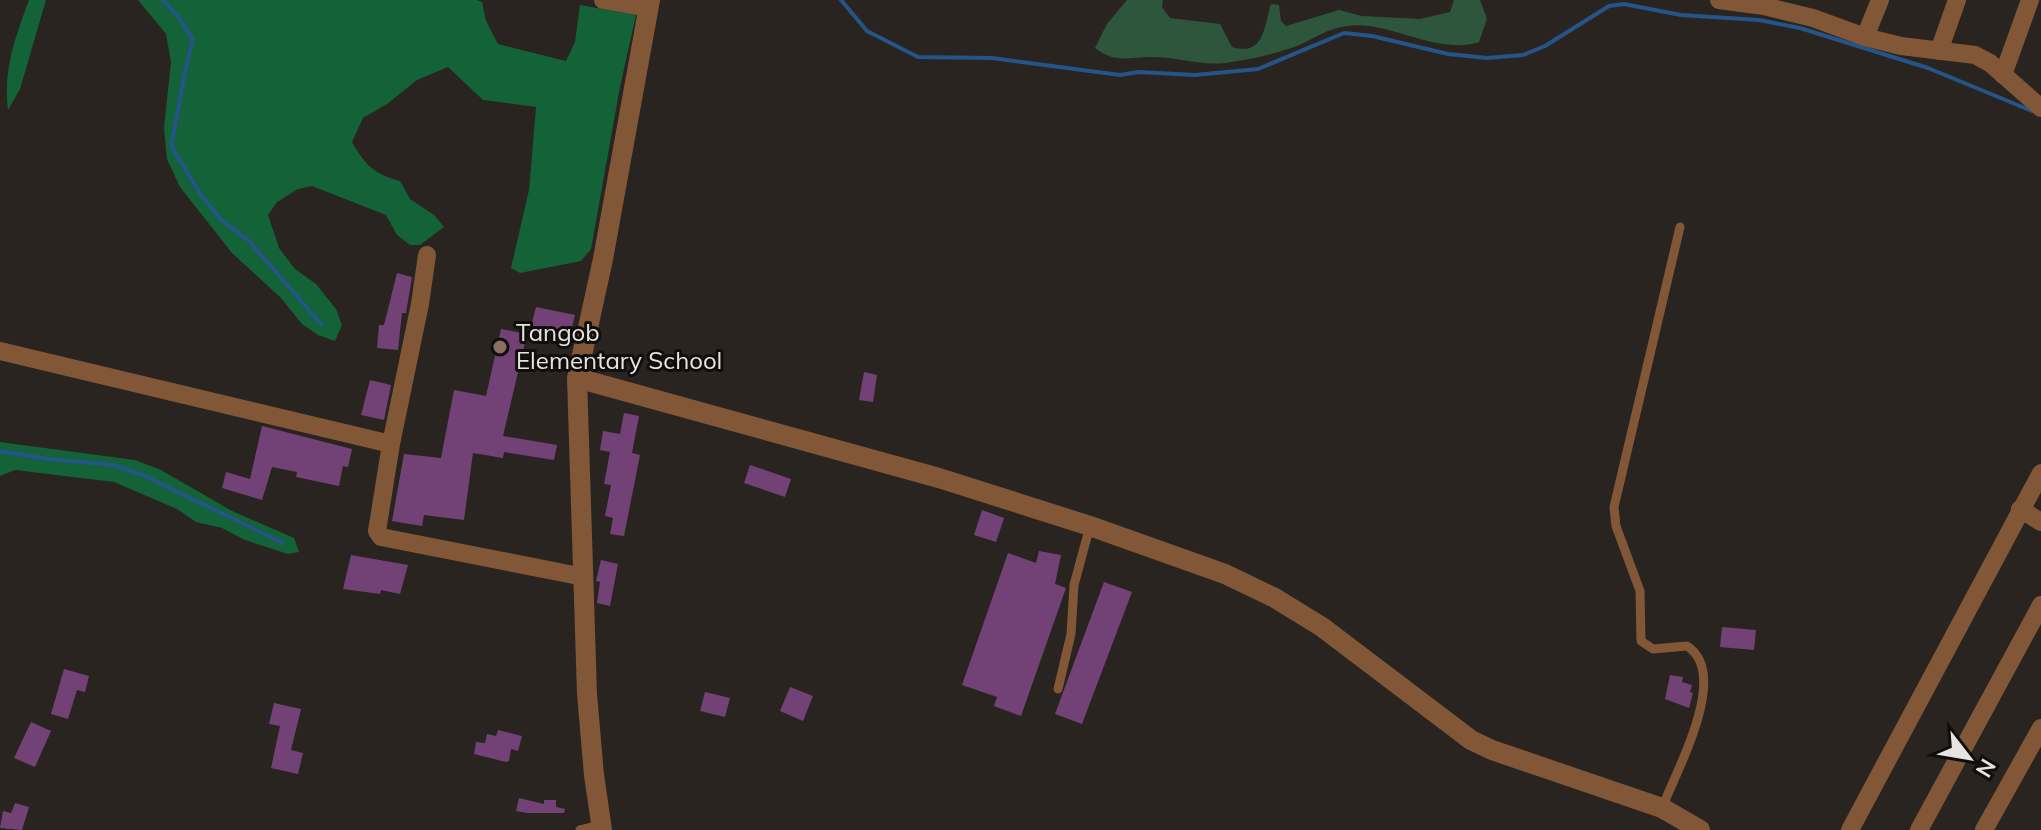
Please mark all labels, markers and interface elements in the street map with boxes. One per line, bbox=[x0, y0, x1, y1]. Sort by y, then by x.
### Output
place label: Tangob Elementary School bbox=[516, 317, 722, 375]
marker: Tangob Elementary School bbox=[491, 338, 509, 356]
north arrow bbox=[1929, 718, 2009, 798]
text: N bbox=[1970, 754, 2002, 783]

